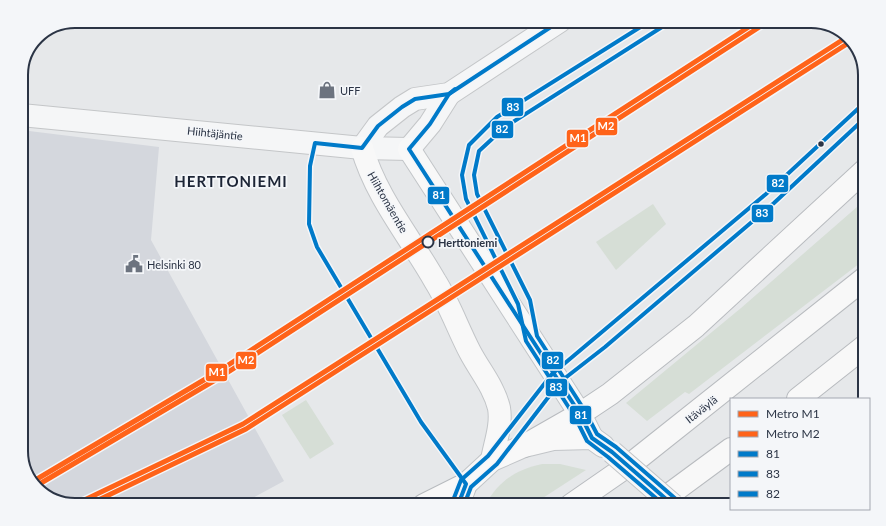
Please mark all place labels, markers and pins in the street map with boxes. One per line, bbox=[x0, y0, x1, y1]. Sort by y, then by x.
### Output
shop icon: UFF bbox=[317, 80, 337, 100]
place label: UFF bbox=[340, 84, 361, 97]
unlabelled marker bbox=[816, 139, 826, 149]
marker: Herttoniemi bbox=[421, 235, 435, 249]
place label: Herttoniemi bbox=[438, 236, 497, 249]
public building icon: Helsinki 80 bbox=[124, 254, 144, 274]
place label: Helsinki 80 bbox=[147, 258, 202, 271]

